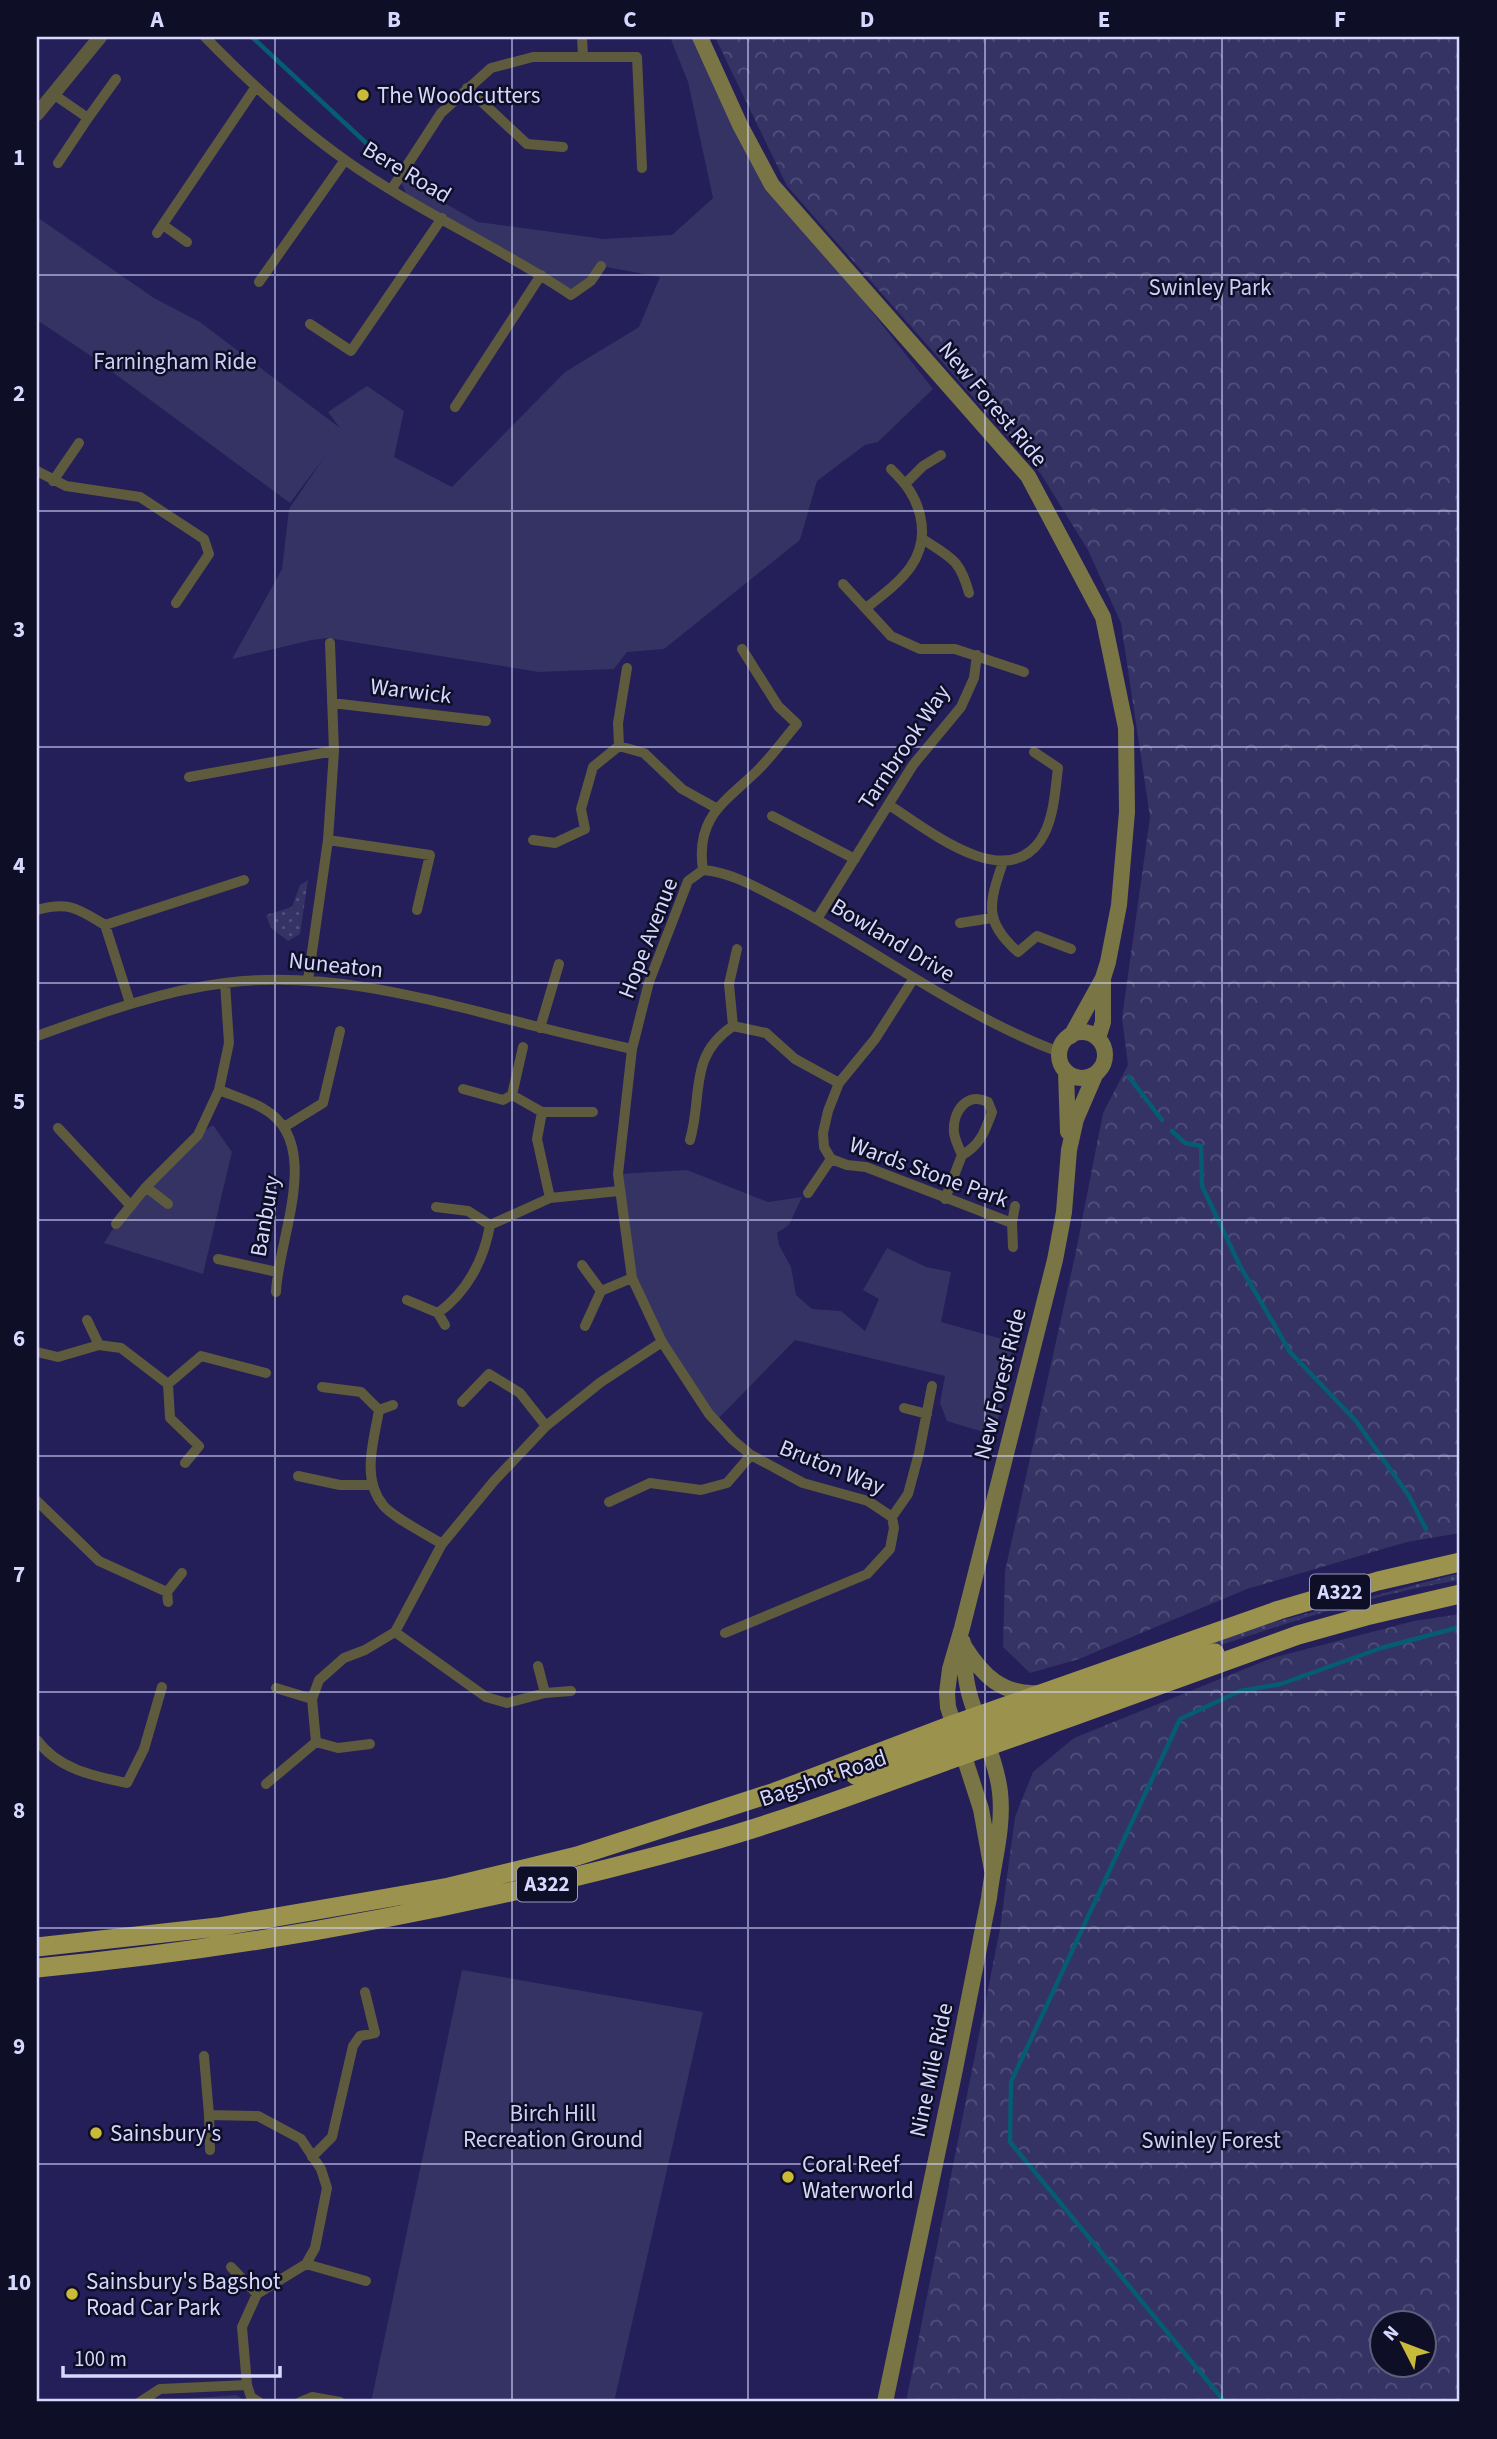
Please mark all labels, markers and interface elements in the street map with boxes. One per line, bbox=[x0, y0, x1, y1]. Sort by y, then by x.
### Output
text: A bbox=[149, 3, 164, 36]
text: B bbox=[387, 3, 401, 36]
text: C bbox=[623, 3, 637, 36]
text: D bbox=[860, 3, 874, 36]
text: E bbox=[1098, 3, 1110, 36]
text: F bbox=[1334, 3, 1346, 36]
place label: The Woodcutters bbox=[377, 79, 540, 112]
marker: The Woodcutters bbox=[355, 87, 371, 103]
street label: Bere Road bbox=[356, 133, 458, 211]
text: 1 bbox=[13, 141, 25, 174]
park label: Swinley Park bbox=[1149, 271, 1272, 304]
street label: New Forest Ride bbox=[931, 334, 1055, 474]
park label: Farningham Ride bbox=[93, 345, 257, 378]
text: 2 bbox=[13, 377, 25, 410]
text: 3 bbox=[13, 613, 25, 646]
street label: Warwick bbox=[368, 670, 454, 712]
street label: Tarnbrook Way bbox=[850, 678, 958, 816]
text: 4 bbox=[13, 849, 25, 882]
street label: Hope Avenue bbox=[610, 873, 686, 1003]
street label: Bowland Drive bbox=[825, 890, 961, 990]
street label: Nuneaton bbox=[287, 944, 385, 986]
text: 5 bbox=[13, 1085, 25, 1118]
street label: Wards Stone Park bbox=[845, 1128, 1014, 1216]
street label: Banbury bbox=[242, 1172, 288, 1259]
street label: New Forest Ride bbox=[965, 1305, 1035, 1463]
text: 6 bbox=[13, 1322, 25, 1355]
street label: Bruton Way bbox=[774, 1431, 890, 1503]
text: 7 bbox=[13, 1558, 25, 1591]
road number: A322 bbox=[1310, 1574, 1370, 1610]
street label: Bagshot Road bbox=[755, 1741, 891, 1815]
text: 8 bbox=[13, 1794, 25, 1827]
road number: A322 bbox=[517, 1867, 577, 1902]
street label: Nine Mile Ride bbox=[901, 2000, 961, 2140]
text: 9 bbox=[13, 2030, 25, 2063]
park label: Birch Hill Recreation Ground bbox=[463, 2097, 643, 2156]
place label: Sainsbury's bbox=[110, 2117, 221, 2150]
park label: Swinley Forest bbox=[1141, 2124, 1281, 2157]
marker: Sainsbury's bbox=[88, 2125, 104, 2141]
place label: Coral Reef Waterworld bbox=[802, 2148, 914, 2207]
marker: Coral Reef Waterworld bbox=[780, 2169, 796, 2185]
place label: Sainsbury's Bagshot Road Car Park bbox=[86, 2265, 281, 2324]
text: 10 bbox=[7, 2266, 31, 2299]
marker: Sainsbury's Bagshot Road Car Park bbox=[64, 2286, 80, 2302]
north arrow bbox=[1368, 2310, 1438, 2380]
text: N bbox=[1377, 2320, 1406, 2347]
scale bar bbox=[63, 2334, 280, 2378]
text: 100 m bbox=[74, 2344, 127, 2374]

